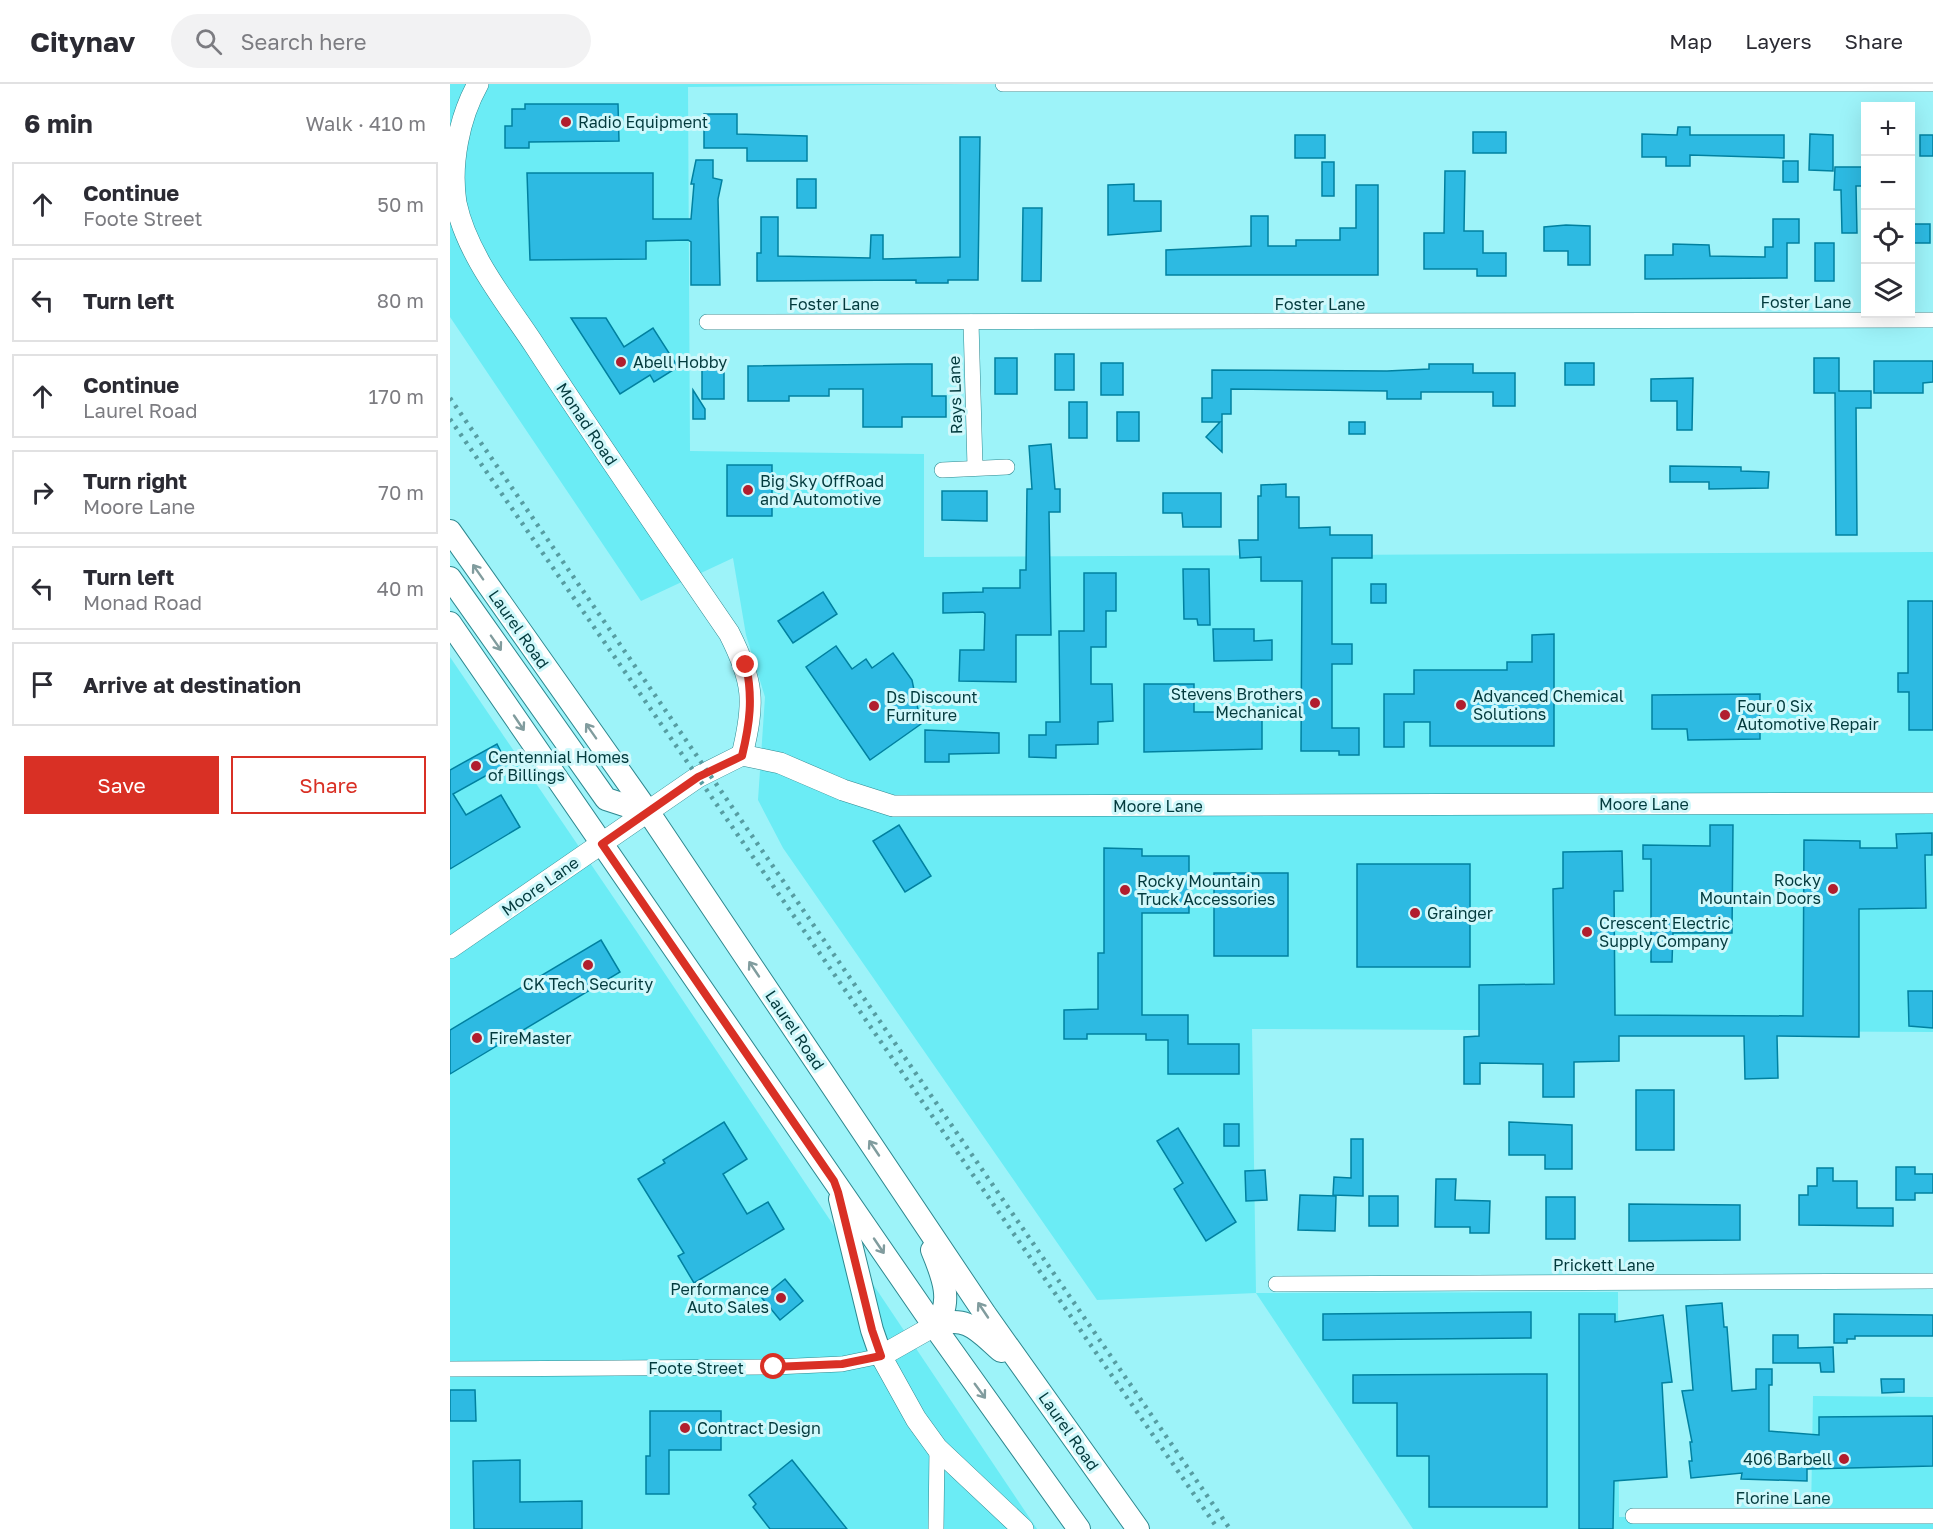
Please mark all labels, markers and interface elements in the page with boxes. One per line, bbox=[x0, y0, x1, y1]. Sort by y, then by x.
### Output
search box bbox=[171, 14, 591, 68]
text: Citynav bbox=[30, 25, 135, 58]
icon: search bbox=[192, 25, 225, 58]
text: Search here bbox=[240, 28, 366, 55]
text: Map bbox=[1669, 28, 1712, 54]
text: Layers bbox=[1745, 28, 1812, 54]
text: Share bbox=[1845, 28, 1903, 54]
map controls bbox=[1861, 102, 1915, 318]
button: + bbox=[1861, 102, 1915, 156]
text: 6 min bbox=[24, 108, 93, 139]
text: Walk · 410 m bbox=[306, 111, 426, 135]
place label: Radio Equipment bbox=[578, 112, 708, 132]
marker: Radio Equipment bbox=[559, 115, 573, 129]
button: − bbox=[1861, 156, 1915, 210]
text: Continue bbox=[83, 179, 179, 206]
icon: ahead bbox=[26, 188, 59, 221]
text: 50 m bbox=[377, 192, 424, 216]
text: Foote Street bbox=[83, 206, 203, 230]
button: locate bbox=[1861, 210, 1915, 264]
button: layers bbox=[1861, 264, 1915, 318]
icon: left bbox=[26, 284, 59, 317]
text: Turn left bbox=[83, 287, 174, 314]
text: 80 m bbox=[377, 288, 424, 312]
street label: Foster Lane bbox=[1761, 292, 1851, 312]
street label: Foster Lane bbox=[789, 294, 879, 314]
street label: Foster Lane bbox=[1275, 294, 1365, 314]
place label: Abell Hobby bbox=[633, 352, 727, 372]
marker: Abell Hobby bbox=[614, 355, 628, 369]
street label: Rays Lane bbox=[944, 356, 966, 434]
text: Continue bbox=[83, 371, 179, 398]
street label: Monad Road bbox=[552, 379, 622, 469]
icon: ahead bbox=[26, 380, 59, 413]
text: 170 m bbox=[369, 384, 424, 408]
text: Laurel Road bbox=[83, 398, 198, 422]
text: Turn right bbox=[83, 467, 187, 494]
place label: Big Sky OffRoad and Automotive bbox=[760, 471, 884, 509]
icon: right bbox=[26, 476, 59, 509]
text: 70 m bbox=[378, 480, 424, 504]
marker: Big Sky OffRoad and Automotive bbox=[741, 483, 755, 497]
text: Moore Lane bbox=[83, 494, 195, 518]
text: Turn left bbox=[83, 563, 174, 590]
one-way arrow bbox=[472, 564, 485, 580]
icon: left bbox=[26, 572, 59, 605]
text: 40 m bbox=[377, 576, 424, 600]
street label: Laurel Road bbox=[485, 586, 553, 672]
text: Monad Road bbox=[83, 590, 202, 614]
one-way arrow bbox=[490, 634, 502, 651]
route end bbox=[732, 651, 758, 677]
icon: arrive bbox=[26, 668, 59, 701]
text: Arrive at destination bbox=[83, 671, 301, 698]
place label: Stevens Brothers Mechanical bbox=[1171, 684, 1303, 722]
place label: Advanced Chemical Solutions bbox=[1473, 686, 1624, 724]
place label: Ds Discount Furniture bbox=[886, 687, 978, 725]
marker: Stevens Brothers Mechanical bbox=[1308, 696, 1322, 710]
place label: Four 0 Six Automotive Repair bbox=[1737, 696, 1879, 734]
marker: Advanced Chemical Solutions bbox=[1454, 698, 1468, 712]
marker: Ds Discount Furniture bbox=[867, 699, 881, 713]
marker: Four 0 Six Automotive Repair bbox=[1718, 708, 1732, 722]
one-way arrow bbox=[513, 715, 525, 731]
one-way arrow bbox=[585, 723, 597, 739]
place label: Centennial Homes of Billings bbox=[488, 747, 629, 785]
button: Save bbox=[24, 756, 219, 814]
button: Share bbox=[231, 756, 426, 814]
marker: Centennial Homes of Billings bbox=[469, 759, 483, 773]
street label: Moore Lane bbox=[1599, 794, 1689, 814]
street label: Moore Lane bbox=[1113, 796, 1203, 816]
street label: Moore Lane bbox=[497, 852, 583, 920]
place label: Rocky Mountain Doors bbox=[1700, 870, 1821, 908]
place label: Rocky Mountain Truck Accessories bbox=[1137, 871, 1275, 909]
marker: Rocky Mountain Doors bbox=[1826, 882, 1840, 896]
marker: Rocky Mountain Truck Accessories bbox=[1118, 883, 1132, 897]
place label: Grainger bbox=[1427, 903, 1493, 923]
marker: Grainger bbox=[1408, 906, 1422, 920]
place label: Crescent Electric Supply Company bbox=[1599, 913, 1730, 951]
marker: Crescent Electric Supply Company bbox=[1580, 925, 1594, 939]
marker: CK Tech Security bbox=[581, 958, 595, 972]
one-way arrow bbox=[748, 961, 760, 978]
place label: CK Tech Security bbox=[523, 974, 653, 994]
street label: Laurel Road bbox=[761, 986, 829, 1074]
place label: FireMaster bbox=[489, 1028, 571, 1048]
marker: FireMaster bbox=[470, 1031, 484, 1045]
one-way arrow bbox=[868, 1140, 880, 1157]
one-way arrow bbox=[873, 1238, 885, 1254]
street label: Prickett Lane bbox=[1553, 1255, 1655, 1275]
place label: Performance Auto Sales bbox=[670, 1279, 769, 1317]
marker: Performance Auto Sales bbox=[774, 1291, 788, 1305]
one-way arrow bbox=[977, 1302, 989, 1319]
route start bbox=[760, 1353, 786, 1379]
street label: Foote Street bbox=[648, 1358, 744, 1378]
one-way arrow bbox=[974, 1382, 986, 1399]
street label: Laurel Road bbox=[1035, 1388, 1103, 1474]
place label: Contract Design bbox=[697, 1418, 821, 1438]
marker: Contract Design bbox=[678, 1421, 692, 1435]
place label: 406 Barbell bbox=[1743, 1449, 1832, 1469]
marker: 406 Barbell bbox=[1837, 1452, 1851, 1466]
street label: Florine Lane bbox=[1735, 1488, 1831, 1508]

